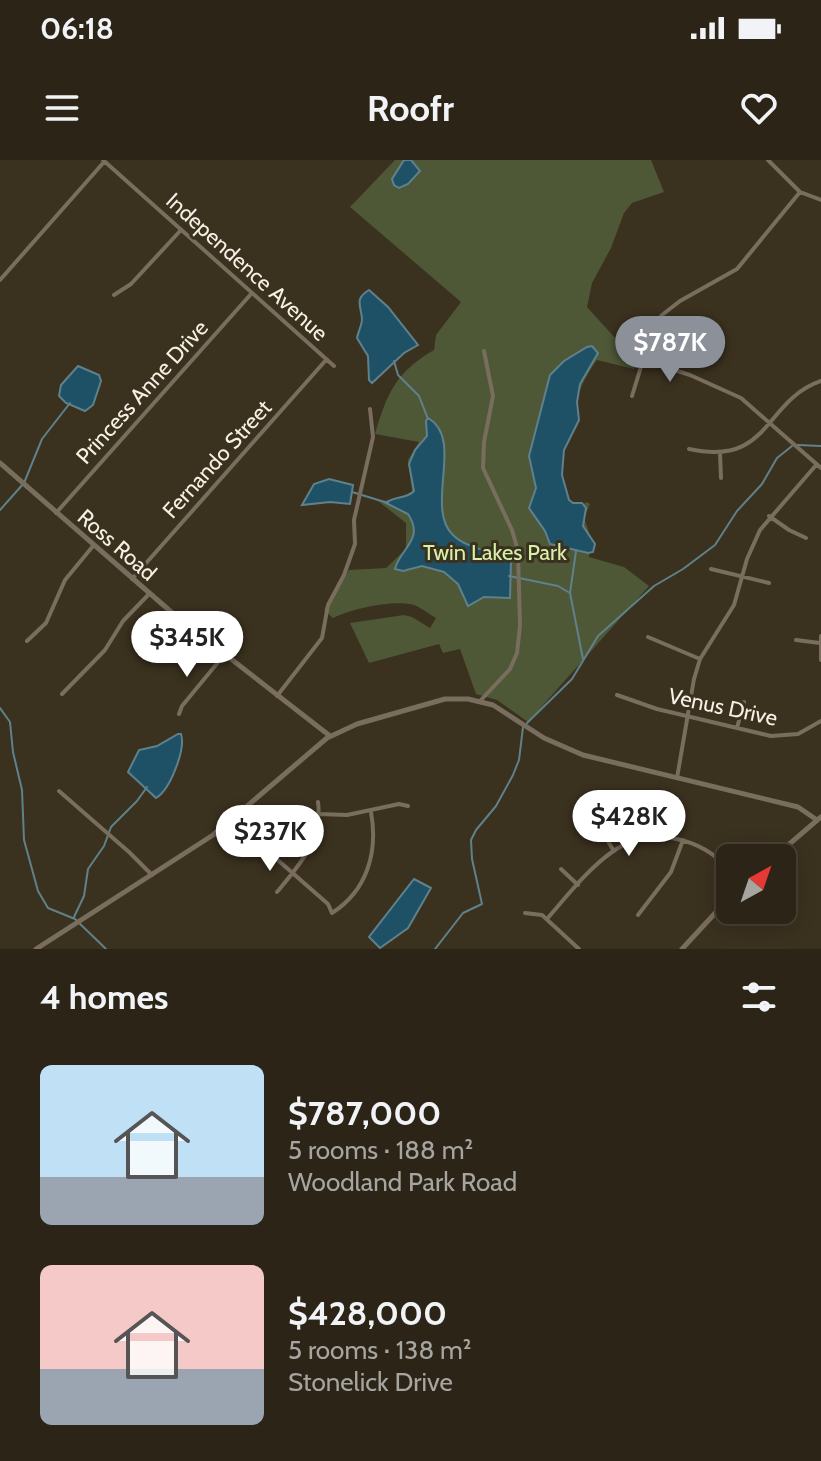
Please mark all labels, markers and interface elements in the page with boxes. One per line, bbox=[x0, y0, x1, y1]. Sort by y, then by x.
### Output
text: 06:18 bbox=[40, 10, 114, 47]
icon: menu bbox=[40, 86, 84, 130]
text: Roofr bbox=[367, 86, 454, 130]
icon: heart bbox=[737, 86, 781, 130]
street label: Independence Avenue bbox=[160, 187, 334, 347]
street label: Princess Anne Drive bbox=[70, 314, 214, 470]
pin: $787K bbox=[614, 316, 726, 384]
text: $787K bbox=[633, 326, 707, 358]
street label: Fernando Street bbox=[157, 394, 278, 524]
street label: Ross Road bbox=[72, 503, 162, 587]
park label: Twin Lakes Park bbox=[423, 539, 567, 566]
pin: $345K bbox=[131, 611, 243, 679]
text: $345K bbox=[149, 621, 225, 653]
street label: Venus Drive bbox=[666, 682, 780, 732]
pin: $428K bbox=[573, 790, 685, 858]
text: $428K bbox=[591, 800, 668, 832]
pin: $237K bbox=[214, 805, 326, 873]
text: $237K bbox=[234, 815, 306, 847]
north arrow bbox=[716, 844, 796, 924]
map controls bbox=[716, 844, 796, 924]
icon: filters bbox=[737, 975, 781, 1019]
text: 4 homes bbox=[40, 976, 168, 1018]
text: $787,000 bbox=[288, 1092, 441, 1134]
icon: home bbox=[104, 1097, 200, 1193]
text: 5 rooms · 188 m² bbox=[288, 1134, 473, 1166]
text: Woodland Park Road bbox=[288, 1166, 517, 1198]
text: $428,000 bbox=[288, 1292, 447, 1334]
icon: home bbox=[104, 1297, 200, 1393]
text: 5 rooms · 138 m² bbox=[288, 1334, 471, 1366]
text: Stonelick Drive bbox=[288, 1366, 453, 1398]

